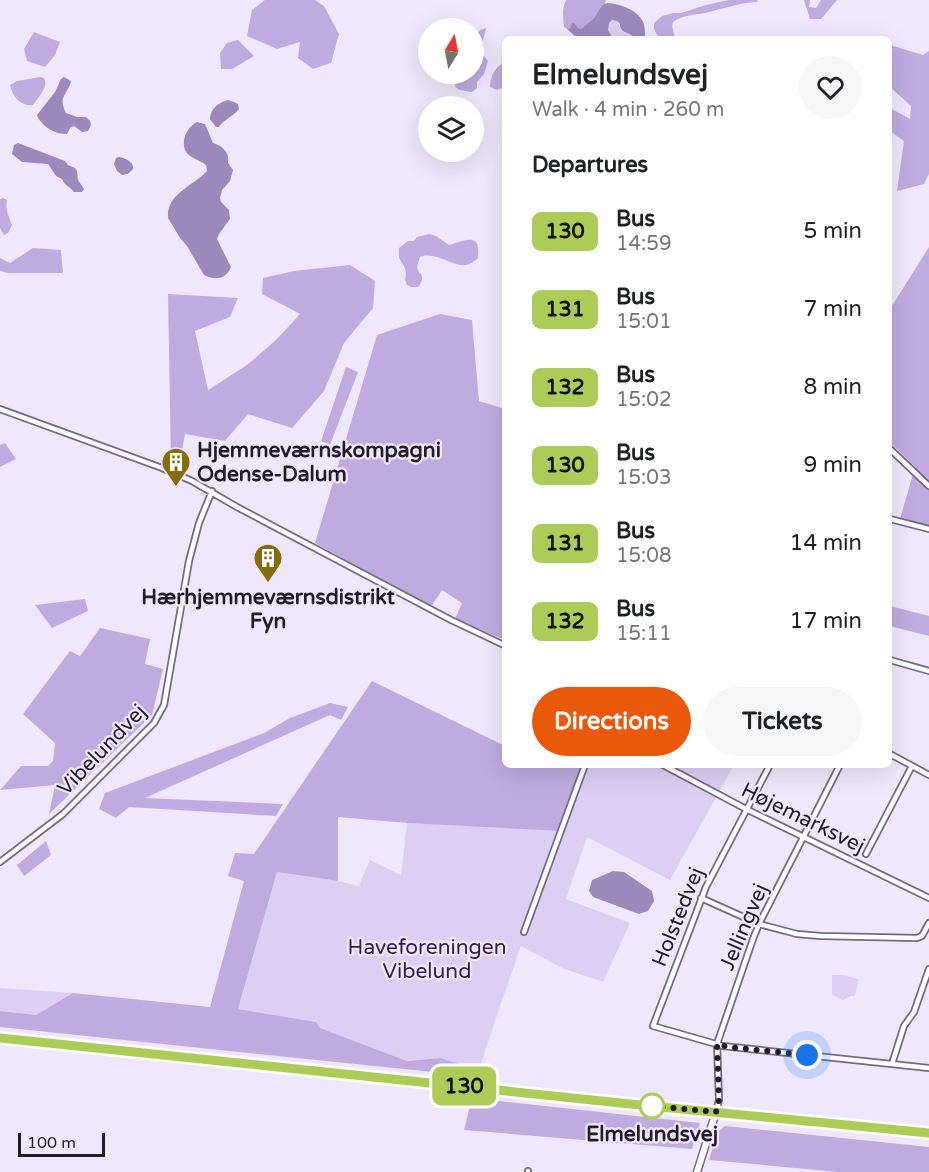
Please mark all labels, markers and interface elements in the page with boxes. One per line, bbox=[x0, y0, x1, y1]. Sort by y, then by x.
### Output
north arrow bbox=[418, 18, 484, 84]
map controls bbox=[418, 18, 484, 162]
button: heart bbox=[799, 56, 862, 119]
text: Elmelundsvej bbox=[532, 58, 708, 92]
button: layers bbox=[418, 96, 484, 162]
text: Walk · 4 min · 260 m bbox=[532, 98, 724, 122]
text: Departures bbox=[532, 152, 648, 178]
text: Bus bbox=[616, 206, 655, 232]
text: 5 min bbox=[803, 218, 862, 244]
text: 130 bbox=[545, 219, 585, 244]
text: 14:59 bbox=[616, 232, 671, 256]
text: Bus bbox=[616, 284, 655, 310]
text: 7 min bbox=[803, 296, 862, 322]
text: 131 bbox=[545, 297, 585, 322]
text: 15:01 bbox=[616, 310, 671, 334]
text: Bus bbox=[616, 362, 655, 388]
text: 8 min bbox=[803, 374, 862, 400]
text: 132 bbox=[545, 375, 585, 400]
text: 15:02 bbox=[616, 388, 671, 412]
place label: Hjemmeværnskompagni Odense-Dalum bbox=[197, 438, 441, 487]
text: Bus bbox=[616, 440, 655, 466]
building icon: Hjemmeværnskompagni Odense-Dalum bbox=[160, 446, 192, 488]
text: 9 min bbox=[803, 452, 862, 478]
text: 130 bbox=[545, 453, 585, 478]
text: 15:03 bbox=[616, 466, 671, 490]
text: Bus bbox=[616, 518, 655, 544]
text: 14 min bbox=[790, 530, 862, 556]
text: 131 bbox=[545, 531, 585, 556]
building icon: Hærhjemmeværnsdistrikt Fyn bbox=[252, 542, 284, 584]
text: 15:08 bbox=[616, 544, 671, 568]
place label: Hærhjemmeværnsdistrikt Fyn bbox=[141, 585, 395, 634]
text: Bus bbox=[616, 596, 655, 622]
text: 17 min bbox=[790, 608, 862, 634]
text: 132 bbox=[545, 609, 585, 634]
text: 15:11 bbox=[616, 622, 671, 646]
button: Directions bbox=[532, 687, 691, 756]
button: Tickets bbox=[703, 687, 862, 756]
street label: Vibelundvej bbox=[52, 699, 152, 801]
street label: Højemarksvej bbox=[737, 777, 869, 859]
street label: Holstedvej bbox=[647, 864, 709, 970]
street label: Jellingvej bbox=[715, 880, 773, 974]
park label: Haveforeningen Vibelund bbox=[348, 935, 506, 984]
your location bbox=[792, 1040, 822, 1070]
line badge: 130 bbox=[430, 1066, 498, 1106]
text: 130 bbox=[444, 1074, 484, 1099]
marker: Elmelundsvej bbox=[639, 1093, 665, 1119]
place label: Elmelundsvej bbox=[586, 1122, 718, 1147]
scale bar bbox=[18, 1130, 105, 1158]
text: 100 m bbox=[27, 1133, 76, 1153]

